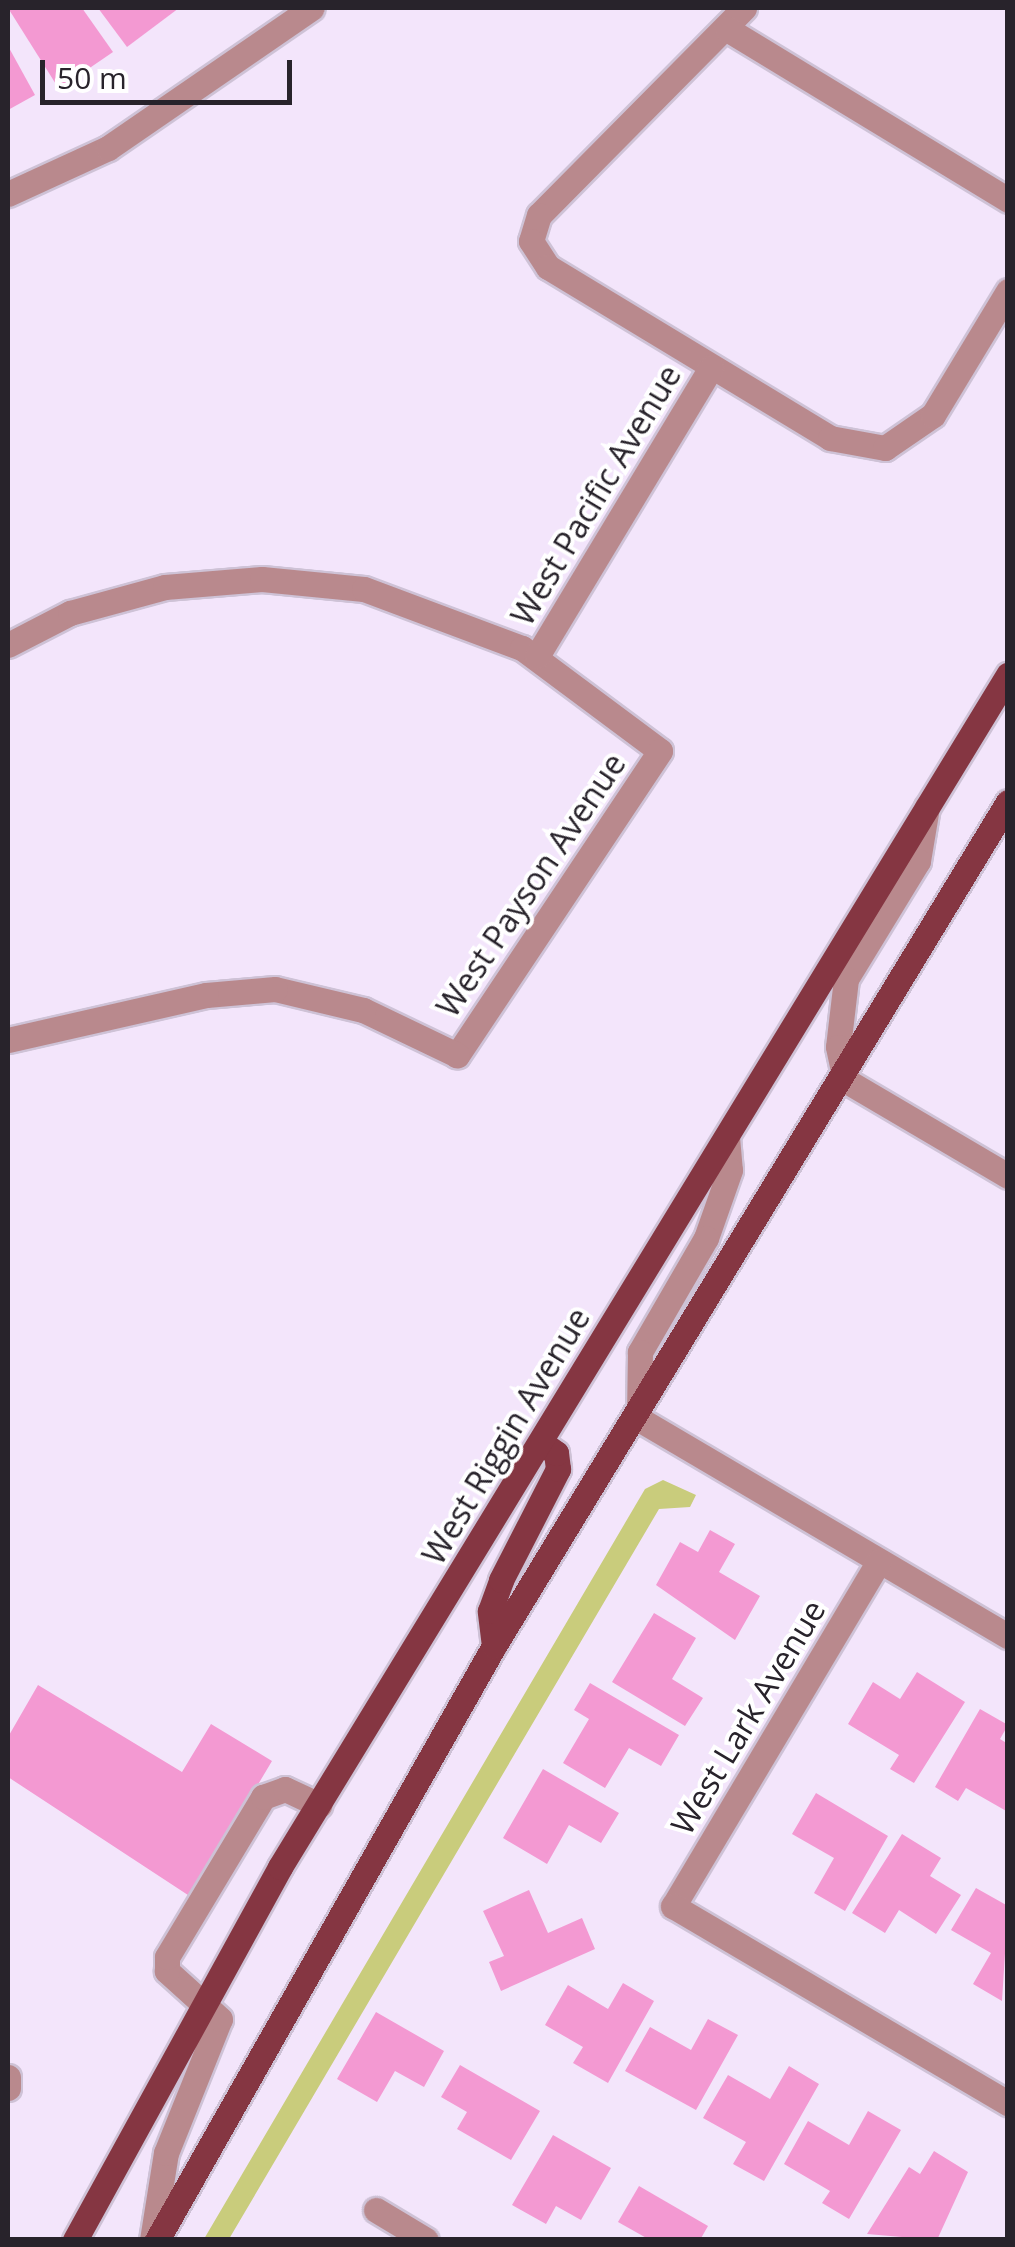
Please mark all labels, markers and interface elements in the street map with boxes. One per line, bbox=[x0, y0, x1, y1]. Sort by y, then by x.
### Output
scale bar bbox=[45, 40, 298, 102]
text: 50 m bbox=[57, 57, 127, 98]
street label: West Pacific Avenue bbox=[503, 358, 689, 632]
street label: West Payson Avenue bbox=[429, 746, 633, 1024]
street label: West Riggin Avenue bbox=[414, 1301, 598, 1571]
street label: West Lark Avenue bbox=[663, 1593, 833, 1841]

